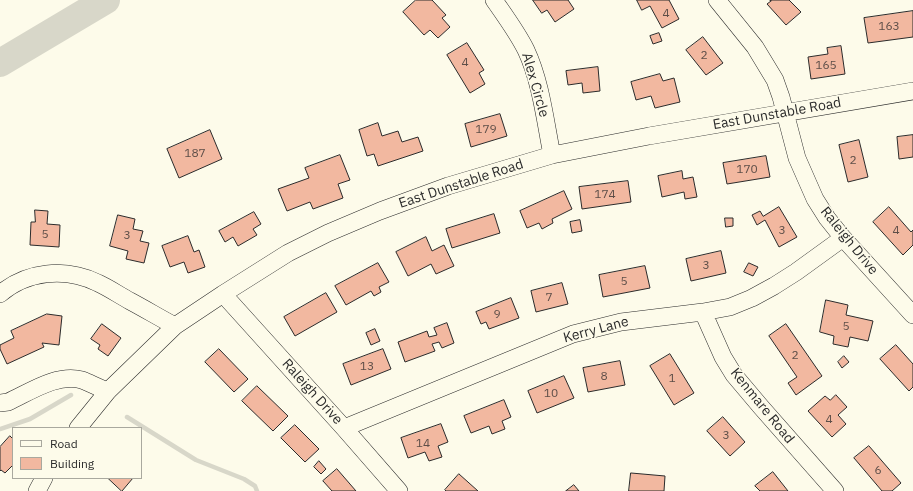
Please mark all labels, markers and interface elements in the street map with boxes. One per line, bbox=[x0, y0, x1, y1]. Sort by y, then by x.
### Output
house number: 4 bbox=[662, 7, 670, 21]
house number: 163 bbox=[878, 20, 900, 34]
house number: 2 bbox=[700, 49, 708, 63]
street label: Alex Circle bbox=[518, 51, 552, 119]
house number: 4 bbox=[461, 56, 469, 70]
house number: 165 bbox=[815, 59, 837, 73]
street label: East Dunstable Road bbox=[711, 94, 843, 134]
house number: 179 bbox=[475, 123, 497, 137]
house number: 187 bbox=[184, 147, 206, 161]
house number: 2 bbox=[849, 154, 857, 168]
street label: East Dunstable Road bbox=[397, 156, 525, 212]
house number: 170 bbox=[736, 163, 758, 177]
house number: 174 bbox=[594, 188, 616, 202]
street label: Raleigh Drive bbox=[817, 204, 881, 278]
house number: 3 bbox=[778, 224, 786, 238]
house number: 4 bbox=[892, 224, 900, 238]
house number: 5 bbox=[41, 228, 49, 242]
house number: 3 bbox=[123, 229, 131, 243]
house number: 3 bbox=[702, 259, 710, 273]
house number: 5 bbox=[620, 275, 628, 289]
house number: 7 bbox=[545, 291, 553, 305]
house number: 9 bbox=[493, 308, 501, 322]
street label: Kerry Lane bbox=[561, 313, 631, 347]
house number: 5 bbox=[842, 320, 850, 334]
house number: 2 bbox=[791, 349, 799, 363]
street label: Raleigh Drive bbox=[278, 356, 346, 428]
house number: 13 bbox=[360, 360, 374, 374]
street label: Kenmare Road bbox=[726, 365, 798, 447]
house number: 8 bbox=[600, 370, 608, 384]
house number: 1 bbox=[668, 372, 676, 386]
house number: 10 bbox=[544, 387, 558, 401]
house number: 4 bbox=[825, 413, 833, 427]
legend bbox=[12, 427, 142, 479]
house number: 3 bbox=[722, 429, 730, 443]
text: Road bbox=[50, 436, 78, 451]
house number: 14 bbox=[416, 437, 430, 451]
text: Building bbox=[50, 456, 94, 471]
house number: 6 bbox=[874, 464, 882, 478]

